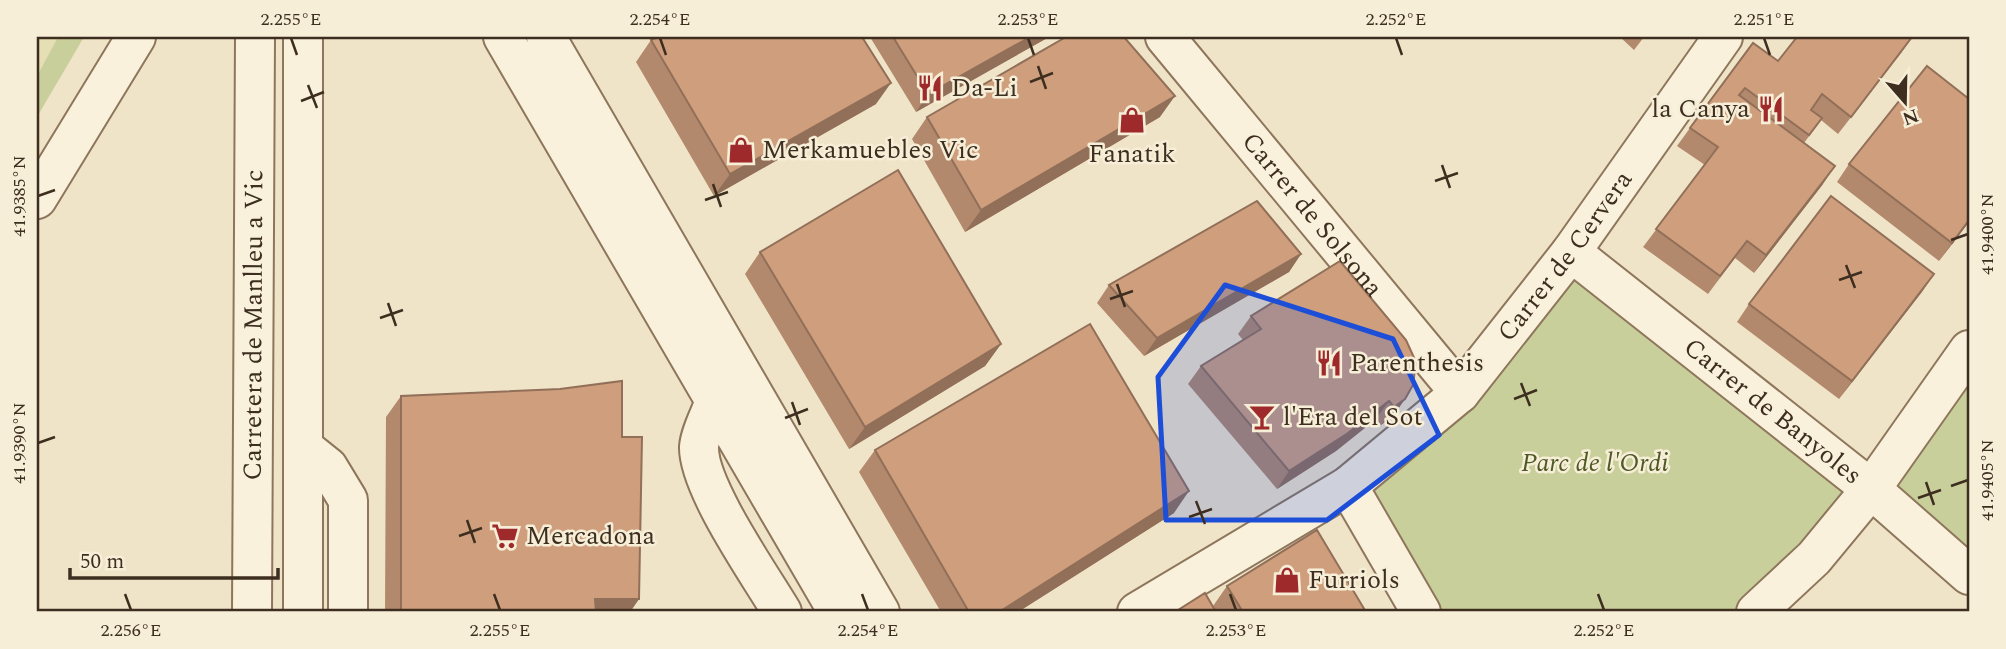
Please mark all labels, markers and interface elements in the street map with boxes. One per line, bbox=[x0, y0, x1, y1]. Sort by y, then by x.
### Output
text: 2.255°E bbox=[260, 6, 322, 33]
text: 2.254°E bbox=[629, 6, 691, 33]
text: 2.253°E bbox=[997, 6, 1059, 33]
text: 2.252°E bbox=[1365, 6, 1427, 33]
text: 2.251°E bbox=[1733, 6, 1795, 33]
north arrow bbox=[1870, 66, 1940, 136]
place label: Da-Li bbox=[951, 68, 1018, 108]
restaurant icon: Da-Li bbox=[915, 73, 945, 103]
place label: la Canya bbox=[1651, 89, 1750, 129]
restaurant icon: la Canya bbox=[1756, 94, 1786, 124]
text: N bbox=[1898, 100, 1923, 133]
shop icon: Fanatik bbox=[1117, 105, 1147, 135]
street label: Carrer de Solsona bbox=[1232, 123, 1393, 307]
place label: Merkamuebles Vic bbox=[762, 130, 979, 170]
place label: Fanatik bbox=[1088, 134, 1176, 174]
shop icon: Merkamuebles Vic bbox=[726, 135, 756, 165]
text: 41.9385°N bbox=[6, 155, 33, 237]
street label: Carrer de Cervera bbox=[1488, 162, 1643, 350]
street label: Carretera de Manlleu a Vic bbox=[233, 169, 274, 481]
text: 41.9400°N bbox=[1974, 193, 2001, 275]
street label: Carrer de Banyoles bbox=[1675, 328, 1871, 495]
place label: Parenthesis bbox=[1350, 343, 1484, 383]
restaurant icon: Parenthesis bbox=[1314, 348, 1344, 378]
place label: l'Era del Sot bbox=[1283, 397, 1423, 437]
text: 41.9390°N bbox=[6, 402, 33, 484]
bar icon: l'Era del Sot bbox=[1247, 402, 1277, 432]
text: 41.9405°N bbox=[1974, 439, 2001, 521]
park label: Parc de l'Ordi bbox=[1521, 443, 1669, 483]
place label: Mercadona bbox=[526, 516, 656, 556]
supermarket icon: Mercadona bbox=[490, 521, 520, 551]
scale bar bbox=[70, 537, 278, 581]
text: 50 m bbox=[80, 546, 124, 578]
place label: Furriols bbox=[1308, 560, 1400, 600]
shop icon: Furriols bbox=[1272, 565, 1302, 595]
text: 2.256°E bbox=[100, 617, 162, 644]
text: 2.255°E bbox=[469, 617, 531, 644]
text: 2.254°E bbox=[837, 617, 899, 644]
text: 2.253°E bbox=[1205, 617, 1267, 644]
text: 2.252°E bbox=[1573, 617, 1635, 644]

